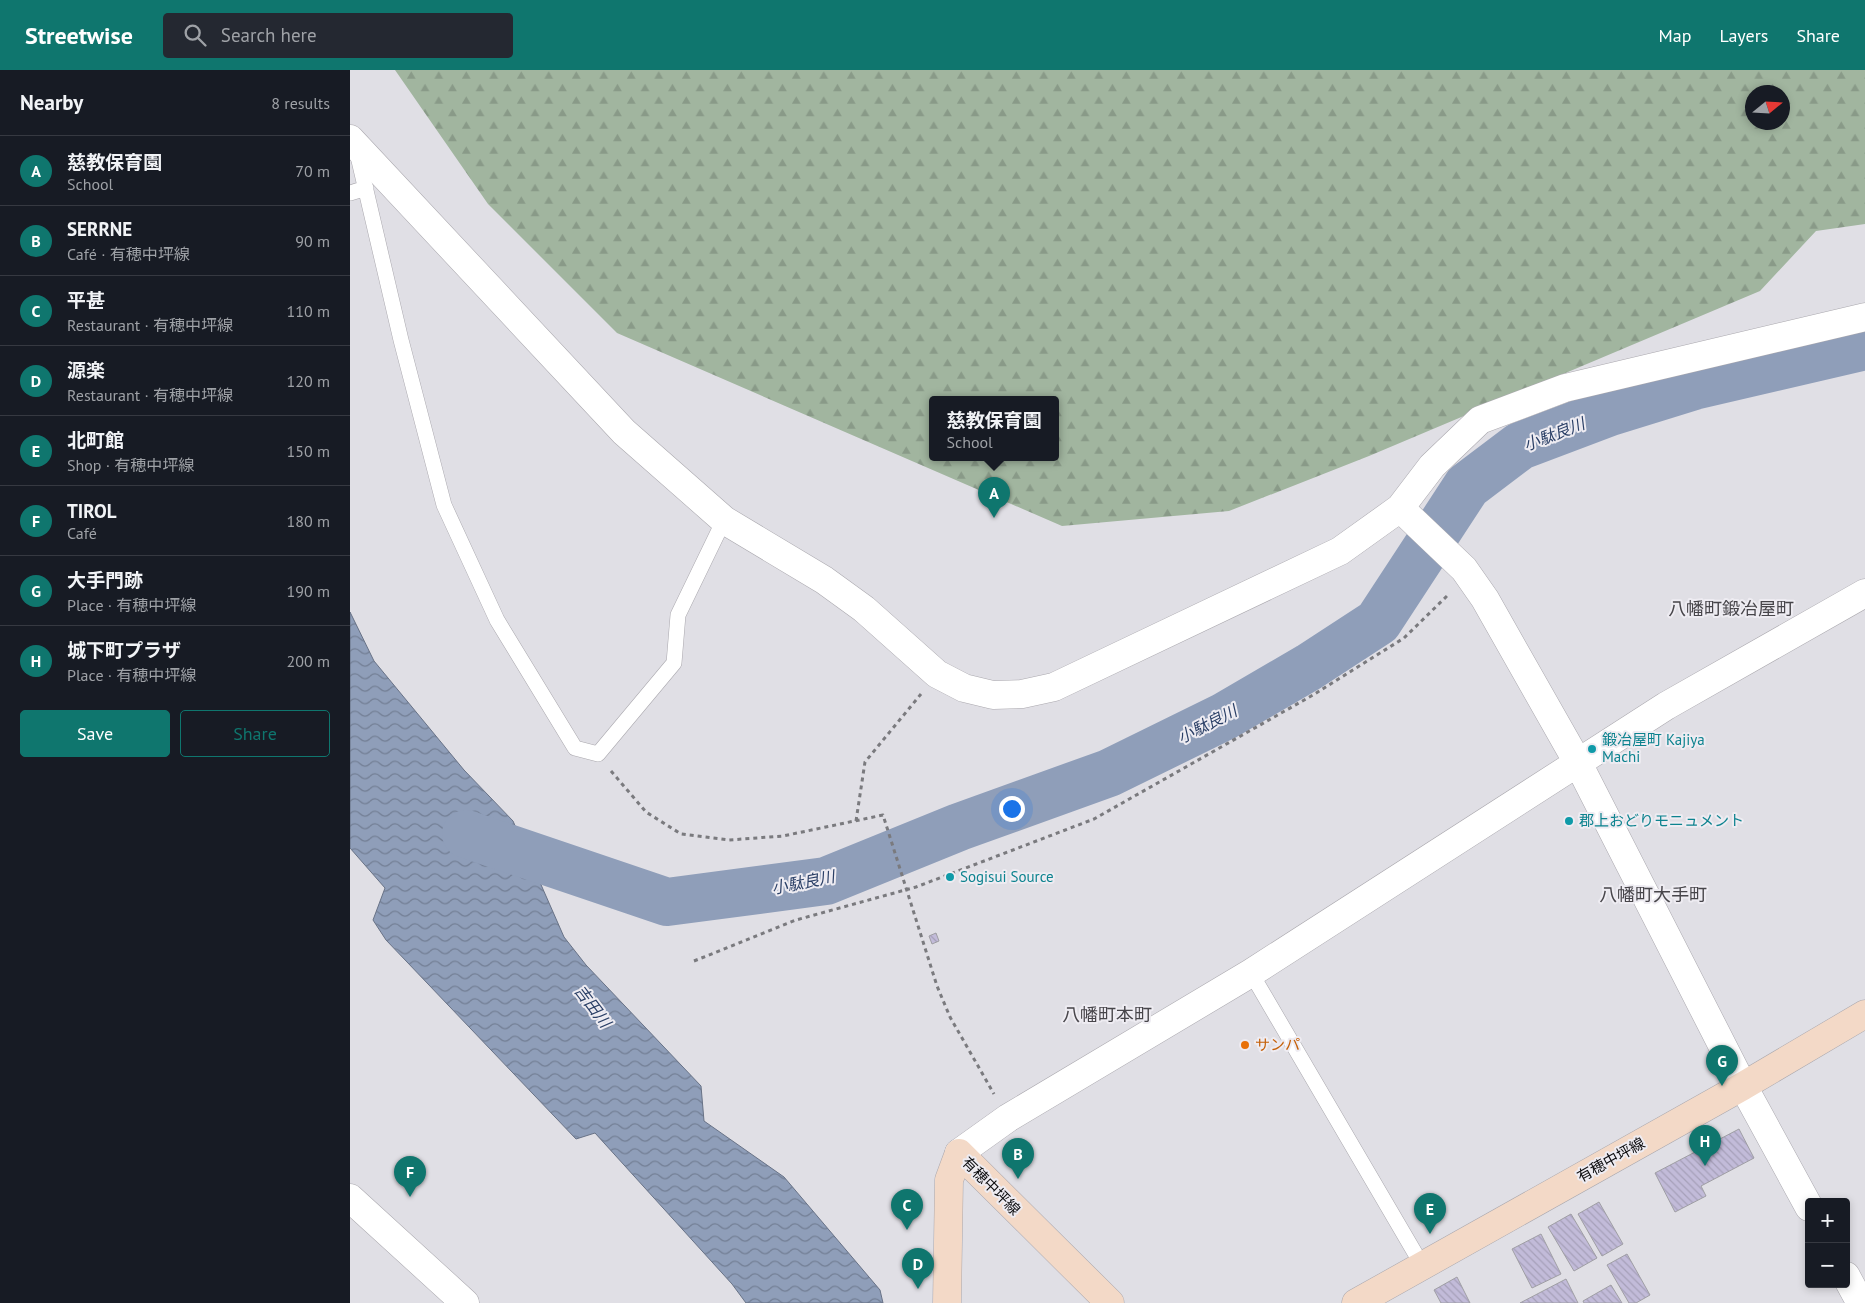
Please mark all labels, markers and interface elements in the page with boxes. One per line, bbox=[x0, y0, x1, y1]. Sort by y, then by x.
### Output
search box bbox=[163, 13, 513, 58]
text: Streetwise bbox=[25, 20, 133, 51]
icon: search bbox=[181, 21, 209, 49]
text: Search here bbox=[221, 23, 317, 47]
text: Map bbox=[1659, 24, 1691, 47]
text: Layers bbox=[1719, 24, 1768, 47]
text: Share bbox=[1796, 24, 1840, 47]
north arrow bbox=[1745, 85, 1790, 130]
text: Nearby bbox=[20, 89, 83, 116]
text: 8 results bbox=[271, 93, 330, 113]
text: 慈教保育園 bbox=[67, 150, 162, 174]
text: A bbox=[31, 161, 41, 181]
text: 70 m bbox=[295, 161, 330, 181]
text: School bbox=[67, 174, 113, 194]
text: SERRNE bbox=[67, 217, 132, 241]
text: B bbox=[31, 231, 41, 251]
text: 90 m bbox=[295, 231, 330, 251]
text: Café · 有穂中坪線 bbox=[67, 244, 190, 264]
text: 平甚 bbox=[67, 288, 105, 312]
text: C bbox=[32, 301, 40, 321]
text: 110 m bbox=[287, 301, 330, 321]
text: Restaurant · 有穂中坪線 bbox=[67, 315, 233, 335]
text: 源楽 bbox=[67, 358, 105, 382]
text: D bbox=[31, 371, 41, 391]
text: 120 m bbox=[287, 371, 330, 391]
text: Restaurant · 有穂中坪線 bbox=[67, 385, 233, 405]
popup bbox=[929, 396, 1059, 461]
text: 慈教保育園 bbox=[946, 408, 1042, 432]
water label: 小駄良川 bbox=[1521, 412, 1589, 455]
text: 北町館 bbox=[67, 428, 124, 452]
text: School bbox=[946, 432, 993, 452]
text: E bbox=[32, 441, 40, 461]
text: 150 m bbox=[287, 441, 330, 461]
text: Shop · 有穂中坪線 bbox=[67, 455, 194, 475]
pin: A bbox=[978, 477, 1010, 518]
text: TIROL bbox=[67, 499, 117, 523]
text: F bbox=[32, 511, 40, 531]
text: 180 m bbox=[287, 511, 330, 531]
text: Café bbox=[67, 523, 97, 543]
text: 大手門跡 bbox=[67, 568, 143, 592]
text: G bbox=[31, 581, 41, 601]
text: 190 m bbox=[287, 581, 330, 601]
text: Place · 有穂中坪線 bbox=[67, 595, 196, 615]
district label: 八幡町鍛冶屋町 bbox=[1668, 597, 1794, 620]
text: 城下町プラザ bbox=[67, 638, 181, 662]
text: H bbox=[31, 651, 41, 671]
text: 200 m bbox=[287, 651, 330, 671]
text: Place · 有穂中坪線 bbox=[67, 665, 196, 685]
water label: 小駄良川 bbox=[1174, 700, 1242, 747]
button: Save bbox=[20, 710, 170, 757]
button: Share bbox=[180, 710, 330, 757]
place label: 鍛冶屋町 Kajiya Machi bbox=[1602, 730, 1705, 766]
marker: 鍛冶屋町 Kajiya Machi bbox=[1586, 743, 1598, 755]
your location bbox=[999, 796, 1025, 822]
place label: 郡上おどりモニュメント bbox=[1579, 811, 1744, 830]
marker: 郡上おどりモニュメント bbox=[1563, 815, 1575, 827]
water label: 小駄良川 bbox=[770, 866, 838, 898]
place label: Sogisui Source bbox=[960, 867, 1054, 886]
marker: Sogisui Source bbox=[944, 871, 956, 883]
district label: 八幡町大手町 bbox=[1599, 883, 1707, 906]
water label: 吉田川 bbox=[571, 981, 617, 1033]
district label: 八幡町本町 bbox=[1062, 1003, 1152, 1026]
place label: サンパ bbox=[1255, 1035, 1300, 1054]
marker: サンパ bbox=[1239, 1039, 1251, 1051]
pin: G bbox=[1706, 1045, 1738, 1086]
pin: H bbox=[1689, 1125, 1721, 1166]
street label: 有穂中坪線 bbox=[1573, 1133, 1648, 1186]
pin: B bbox=[1002, 1138, 1034, 1179]
street label: 有穂中坪線 bbox=[958, 1152, 1025, 1219]
pin: F bbox=[394, 1156, 426, 1197]
pin: C bbox=[891, 1189, 923, 1230]
pin: E bbox=[1414, 1193, 1446, 1234]
map controls bbox=[1805, 1198, 1850, 1288]
button: + bbox=[1805, 1198, 1850, 1243]
button: − bbox=[1805, 1243, 1850, 1288]
pin: D bbox=[902, 1248, 934, 1289]

